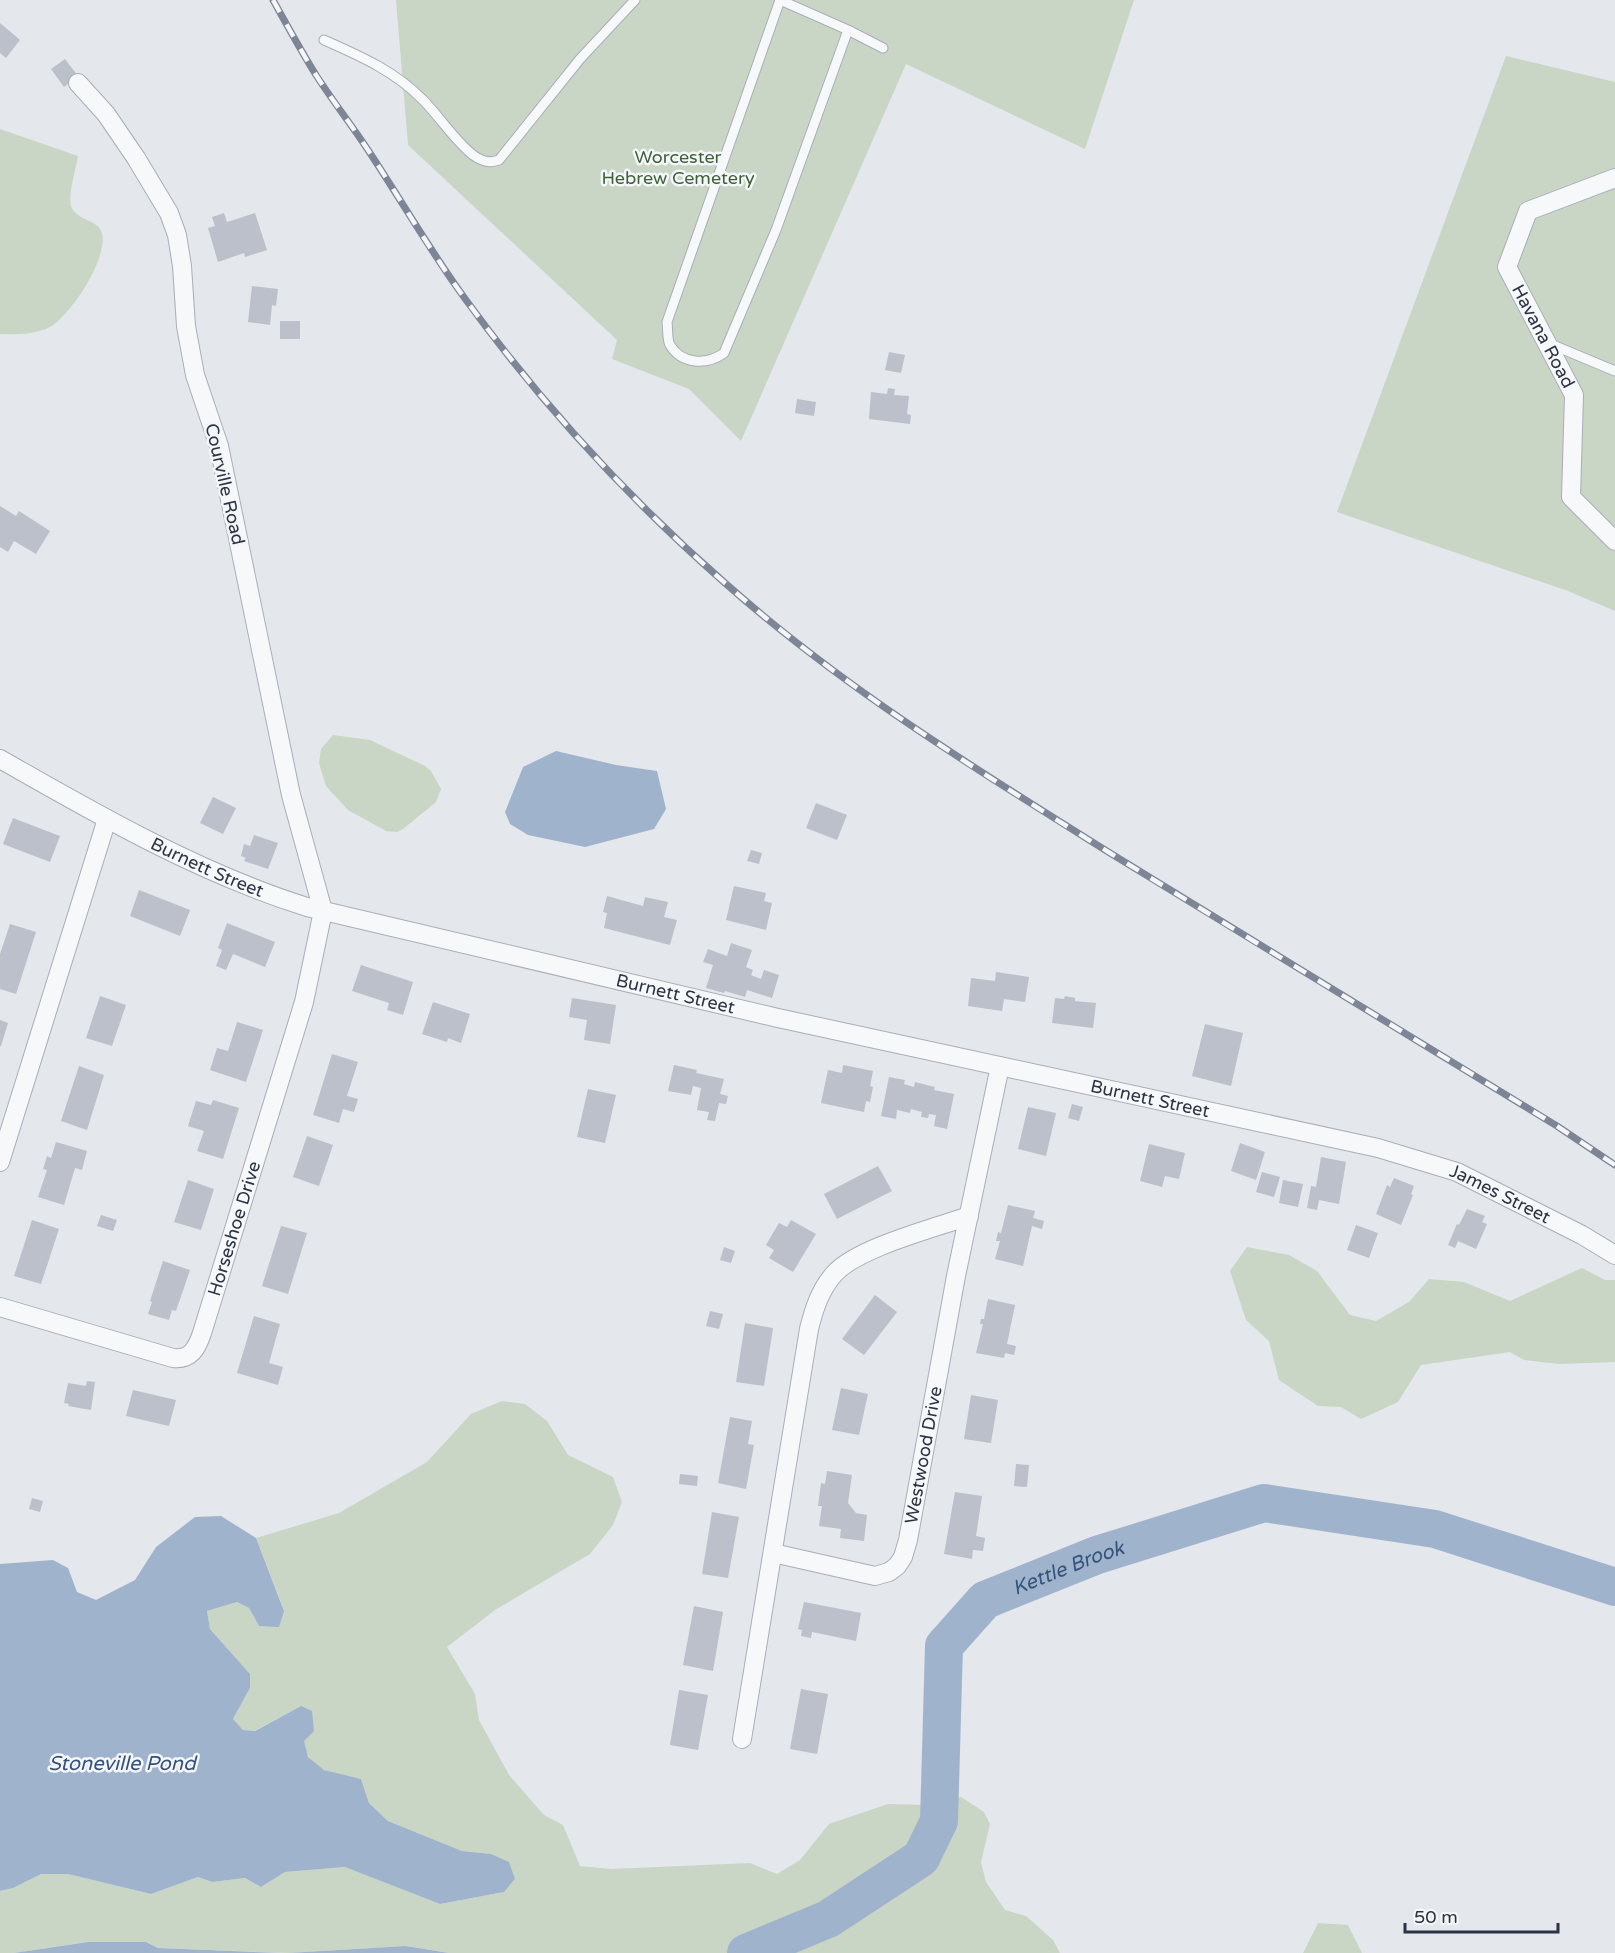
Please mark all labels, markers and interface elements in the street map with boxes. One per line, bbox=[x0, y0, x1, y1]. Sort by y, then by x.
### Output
park label: Worcester Hebrew Cemetery bbox=[601, 146, 755, 189]
street label: Havana Road bbox=[1507, 281, 1579, 392]
street label: Courville Road bbox=[200, 421, 250, 547]
street label: Burnett Street bbox=[147, 833, 267, 902]
street label: Burnett Street bbox=[614, 969, 737, 1018]
street label: Burnett Street bbox=[1088, 1075, 1212, 1122]
street label: Horseshoe Drive bbox=[203, 1159, 265, 1299]
street label: James Street bbox=[1447, 1159, 1554, 1228]
street label: Westwood Drive bbox=[900, 1384, 947, 1526]
water label: Kettle Brook bbox=[1009, 1536, 1129, 1601]
water label: Stoneville Pond bbox=[48, 1752, 198, 1776]
scale bar bbox=[1405, 1896, 1558, 1934]
text: 50 m bbox=[1414, 1906, 1458, 1928]

